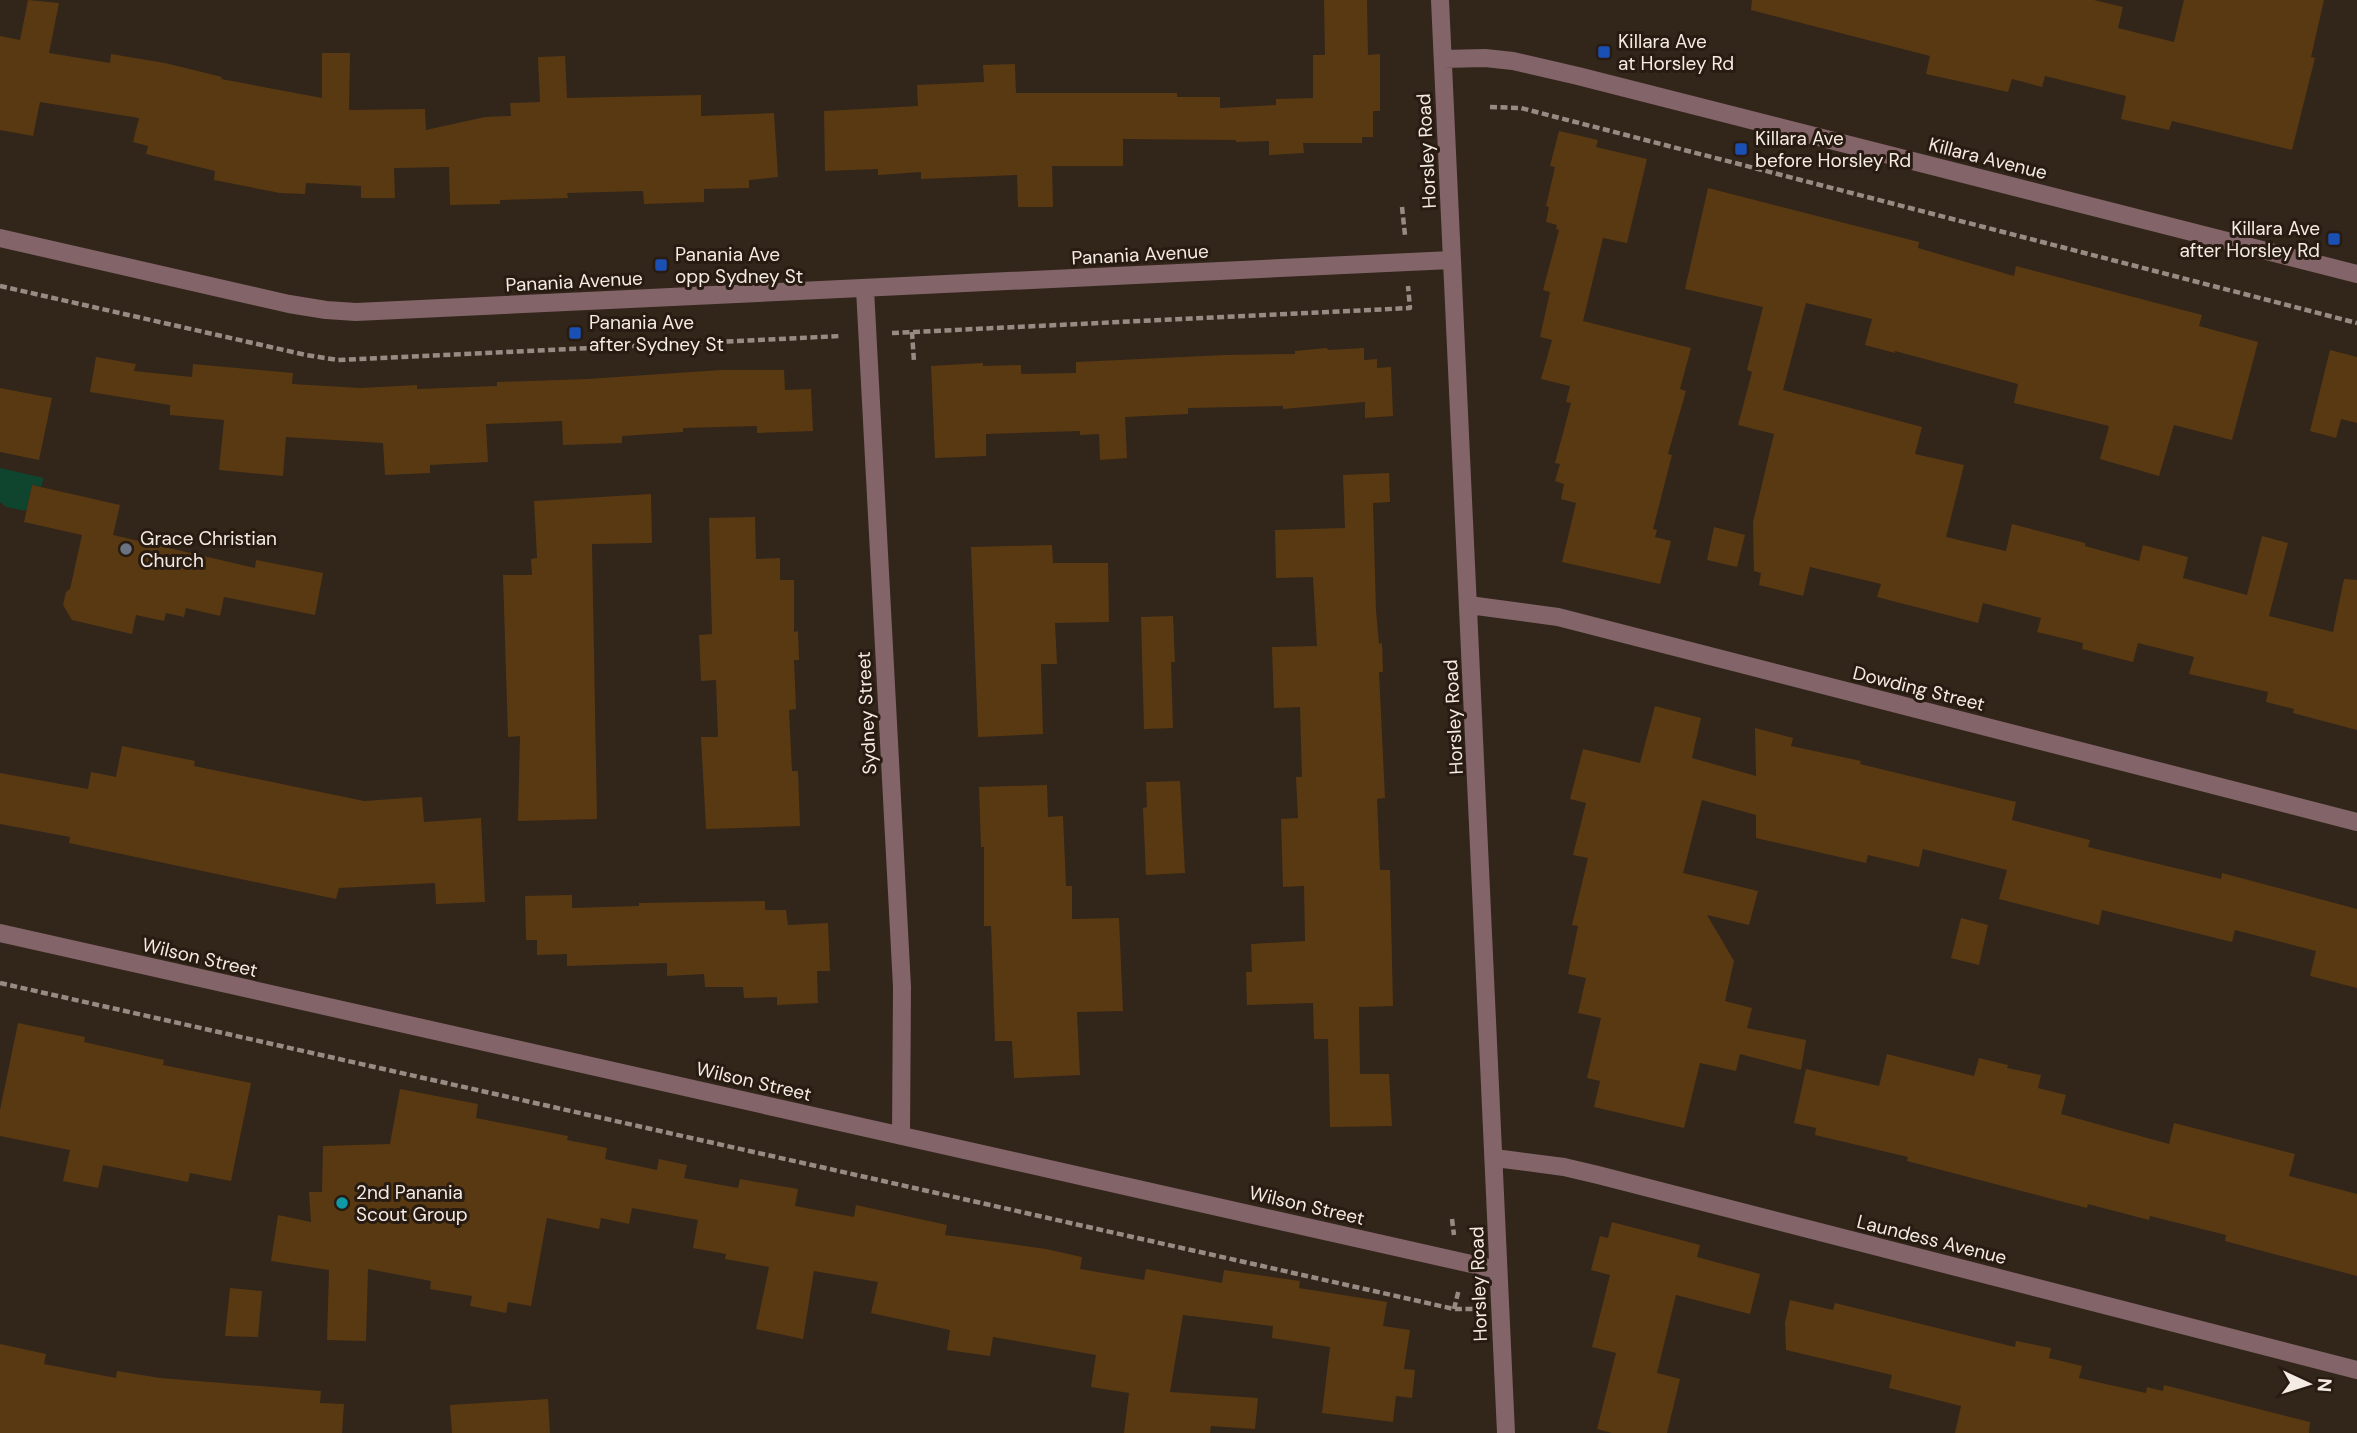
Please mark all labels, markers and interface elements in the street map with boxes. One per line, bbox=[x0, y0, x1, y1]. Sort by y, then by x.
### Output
place label: Killara Ave at Horsley Rd bbox=[1618, 29, 1734, 76]
marker: Killara Ave at Horsley Rd bbox=[1596, 44, 1612, 60]
street label: Horsley Road bbox=[1411, 93, 1442, 209]
place label: Killara Ave before Horsley Rd bbox=[1755, 126, 1911, 173]
street label: Killara Avenue bbox=[1926, 132, 2050, 185]
marker: Killara Ave before Horsley Rd bbox=[1733, 141, 1749, 157]
place label: Killara Ave after Horsley Rd bbox=[2179, 216, 2320, 263]
marker: Killara Ave after Horsley Rd bbox=[2326, 231, 2342, 247]
street label: Panania Avenue bbox=[1071, 238, 1209, 271]
place label: Panania Ave opp Sydney St bbox=[675, 242, 803, 289]
marker: Panania Ave opp Sydney St bbox=[653, 257, 669, 273]
street label: Panania Avenue bbox=[505, 265, 643, 298]
place label: Panania Ave after Sydney St bbox=[589, 310, 724, 357]
marker: Panania Ave after Sydney St bbox=[567, 325, 583, 341]
place label: Grace Christian Church bbox=[140, 526, 277, 573]
marker: Grace Christian Church bbox=[118, 541, 134, 557]
street label: Sydney Street bbox=[851, 651, 882, 775]
street label: Horsley Road bbox=[1438, 659, 1469, 775]
street label: Dowding Street bbox=[1850, 660, 1987, 717]
street label: Wilson Street bbox=[140, 932, 260, 983]
street label: Wilson Street bbox=[694, 1056, 814, 1107]
place label: 2nd Panania Scout Group bbox=[356, 1180, 468, 1227]
street label: Wilson Street bbox=[1247, 1180, 1367, 1231]
marker: 2nd Panania Scout Group bbox=[334, 1195, 350, 1211]
street label: Laundess Avenue bbox=[1854, 1209, 2009, 1270]
street label: Horsley Road bbox=[1464, 1226, 1493, 1342]
north arrow bbox=[2273, 1349, 2343, 1419]
text: N bbox=[2312, 1377, 2337, 1393]

